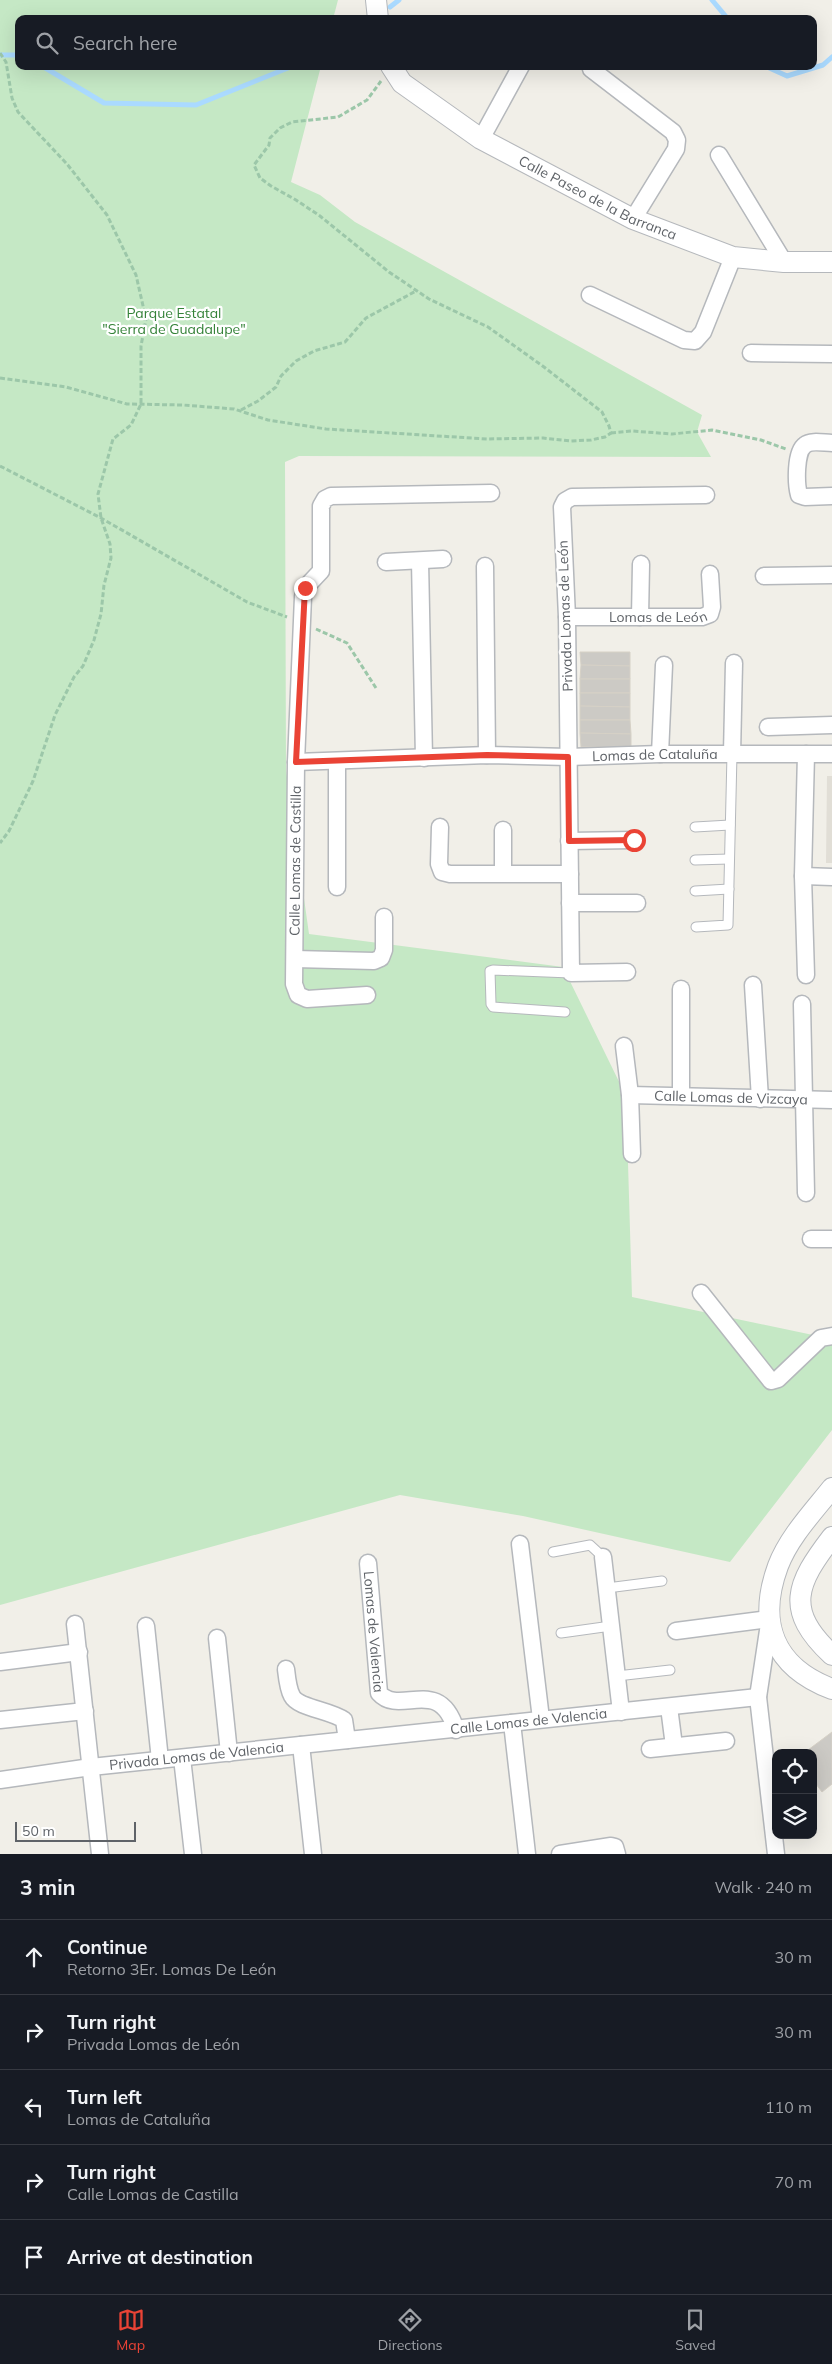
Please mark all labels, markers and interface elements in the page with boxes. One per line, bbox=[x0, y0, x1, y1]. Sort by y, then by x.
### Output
search box bbox=[15, 15, 817, 70]
icon: search bbox=[33, 29, 61, 57]
text: Search here bbox=[73, 31, 177, 55]
street label: Calle Paseo de la Barranca bbox=[516, 151, 679, 244]
park label: Parque Estatal "Sierra de Guadalupe" bbox=[102, 304, 246, 338]
street label: Privada Lomas de León bbox=[553, 540, 577, 692]
route end bbox=[294, 577, 317, 600]
street label: Lomas de León bbox=[609, 607, 710, 627]
street label: Lomas de Cataluña bbox=[592, 745, 718, 765]
street label: Calle Lomas de Castilla bbox=[285, 785, 305, 936]
route start bbox=[623, 829, 646, 852]
street label: Calle Lomas de Vizcaya bbox=[654, 1087, 808, 1108]
street label: Lomas de Valencia bbox=[360, 1570, 388, 1693]
street label: Calle Lomas de Valencia bbox=[449, 1704, 608, 1738]
street label: Privada Lomas de Valencia bbox=[108, 1738, 285, 1774]
map controls bbox=[772, 1749, 817, 1839]
button: locate bbox=[772, 1749, 817, 1794]
button: layers bbox=[772, 1794, 817, 1839]
scale bar bbox=[15, 1819, 136, 1842]
text: 50 m bbox=[22, 1822, 55, 1840]
text: 3 min bbox=[20, 1874, 75, 1900]
text: Walk · 240 m bbox=[714, 1877, 812, 1897]
text: Continue bbox=[67, 1935, 147, 1959]
icon: ahead bbox=[20, 1943, 48, 1971]
text: 30 m bbox=[775, 1947, 812, 1967]
text: Retorno 3Er. Lomas De León bbox=[67, 1959, 276, 1979]
text: Turn right bbox=[67, 2010, 156, 2034]
icon: right bbox=[20, 2018, 48, 2046]
text: 30 m bbox=[775, 2022, 812, 2042]
text: Privada Lomas de León bbox=[67, 2034, 240, 2054]
text: Turn left bbox=[67, 2085, 142, 2109]
icon: left bbox=[20, 2093, 48, 2121]
text: 110 m bbox=[765, 2097, 812, 2117]
text: Lomas de Cataluña bbox=[67, 2109, 211, 2129]
text: Turn right bbox=[67, 2160, 156, 2184]
icon: right bbox=[20, 2168, 48, 2196]
text: 70 m bbox=[775, 2172, 812, 2192]
text: Calle Lomas de Castilla bbox=[67, 2184, 239, 2204]
icon: arrive bbox=[20, 2243, 48, 2271]
text: Arrive at destination bbox=[67, 2245, 253, 2269]
tab: Map bbox=[116, 2306, 145, 2354]
tab: Directions bbox=[378, 2306, 443, 2354]
tab: Saved bbox=[675, 2306, 716, 2354]

